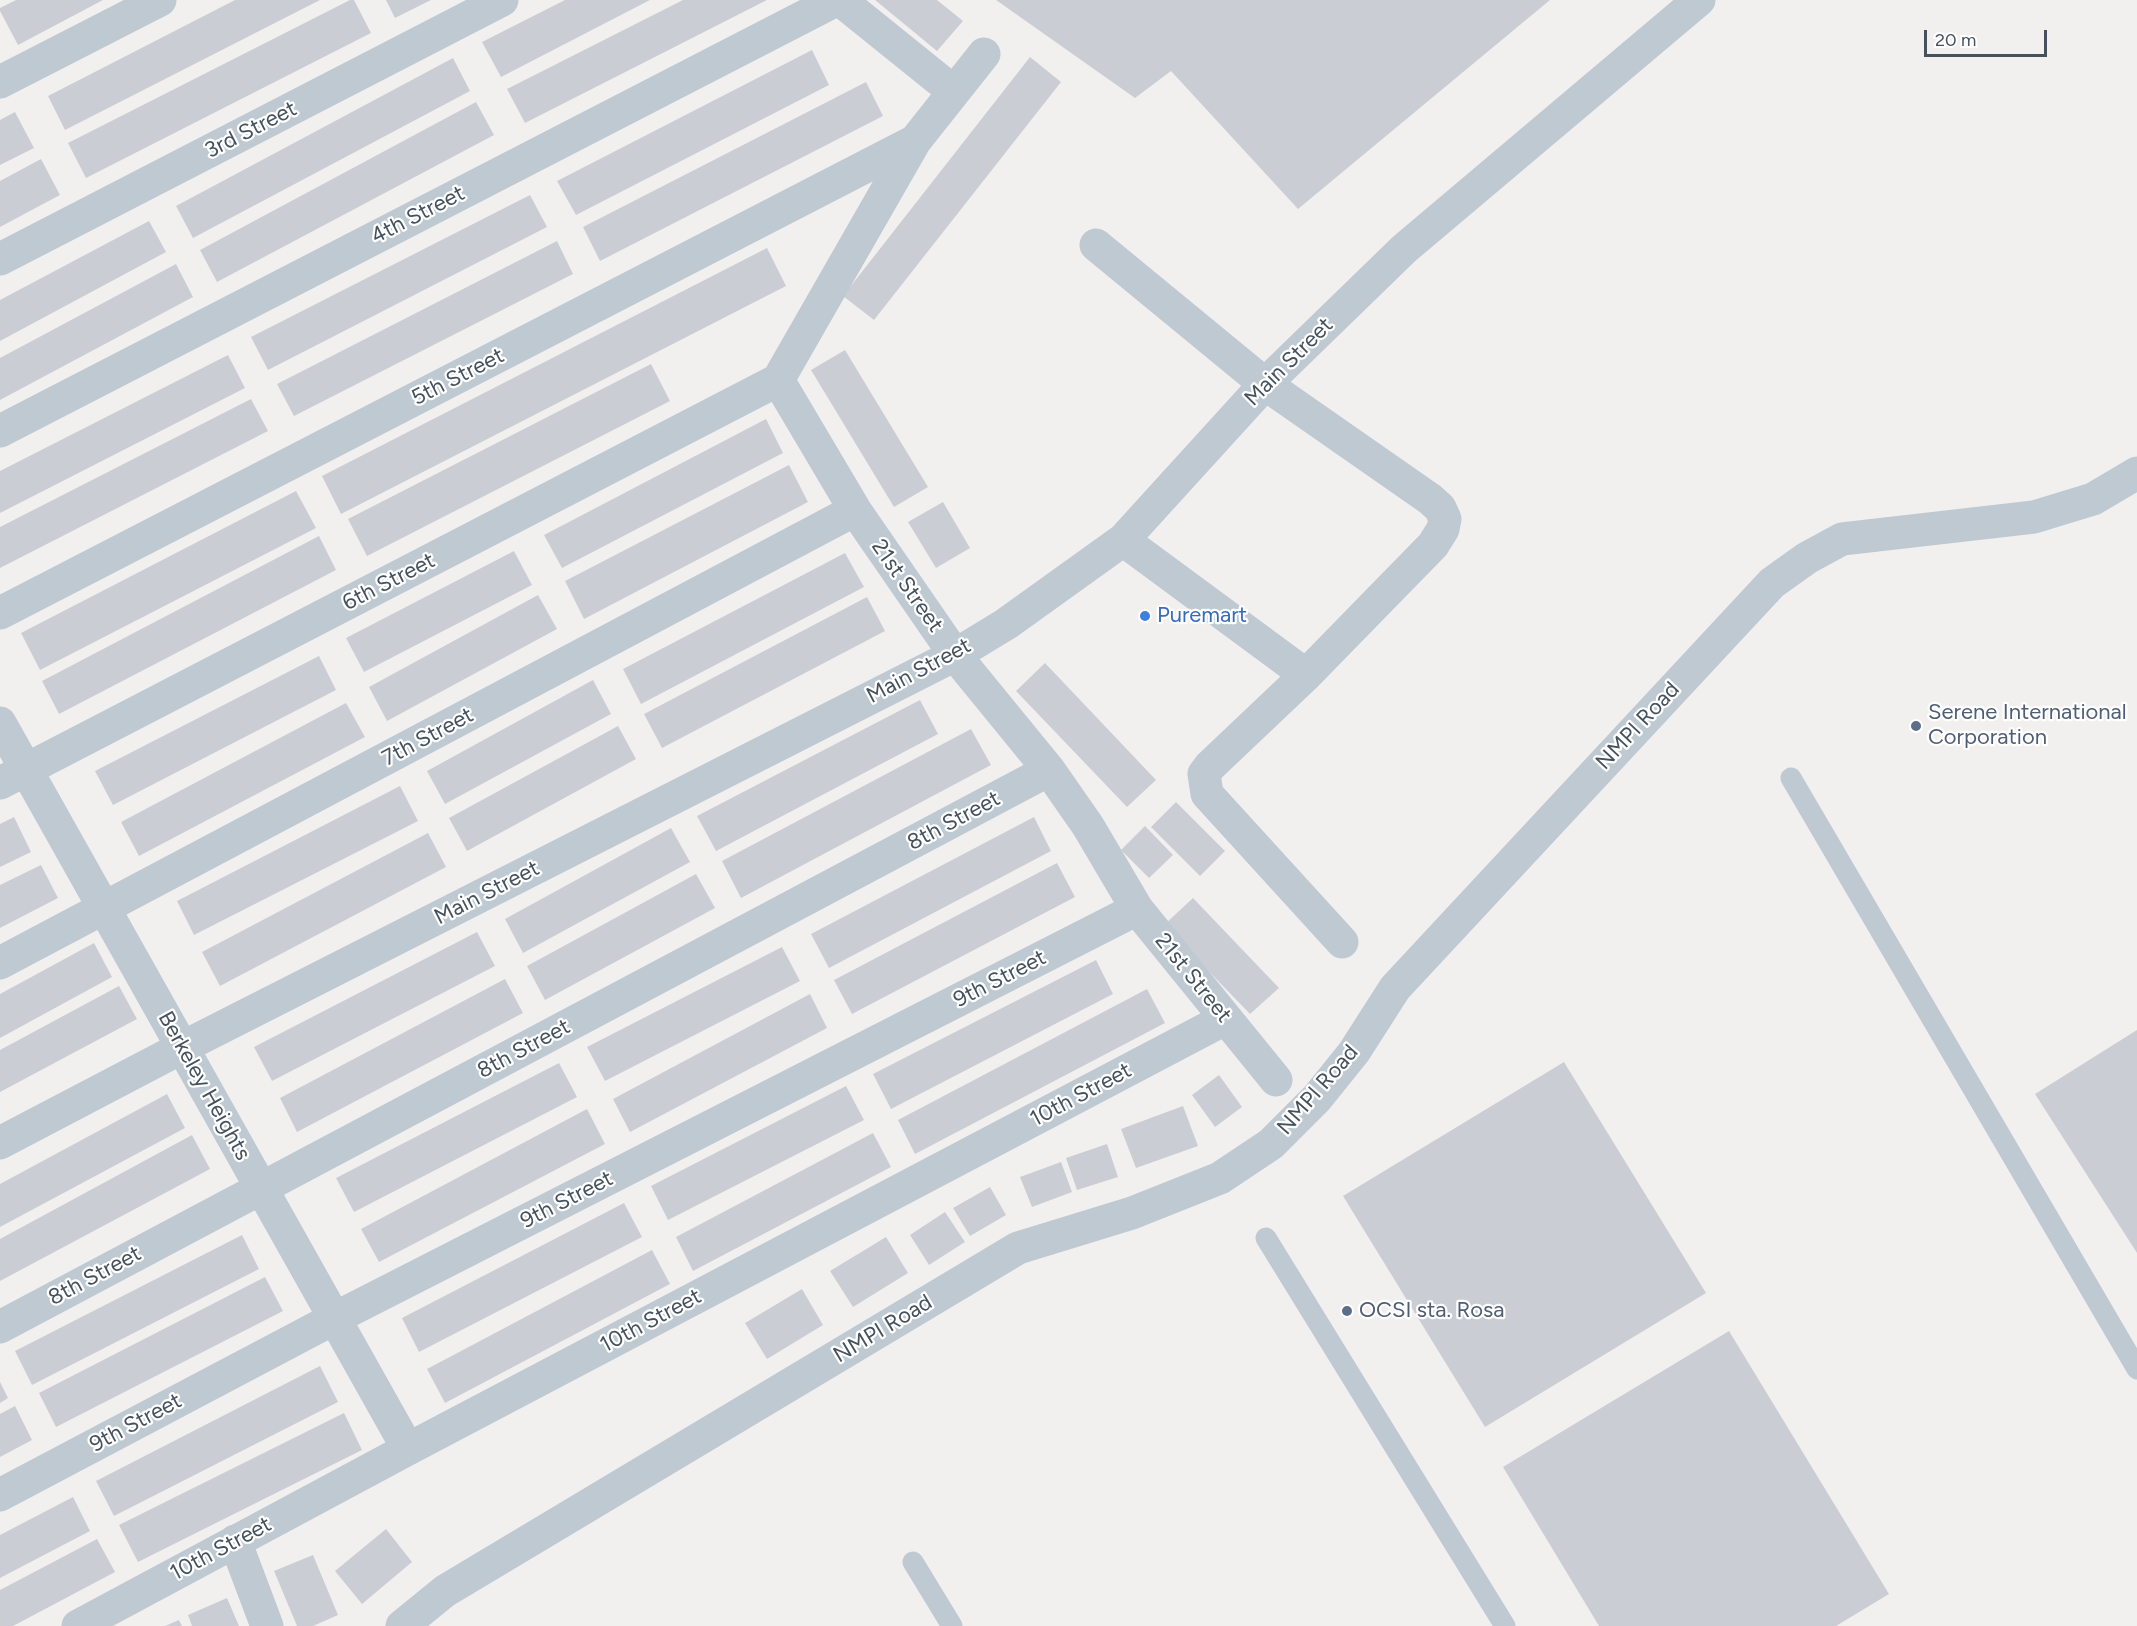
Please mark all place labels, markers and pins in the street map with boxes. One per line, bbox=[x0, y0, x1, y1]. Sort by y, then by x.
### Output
place label: Puremart bbox=[1157, 603, 1247, 629]
marker: Puremart bbox=[1138, 609, 1152, 623]
place label: Serene International Corporation bbox=[1928, 700, 2127, 752]
marker: Serene International Corporation bbox=[1909, 719, 1923, 733]
place label: OCSI sta. Rosa bbox=[1359, 1298, 1505, 1324]
marker: OCSI sta. Rosa bbox=[1340, 1304, 1354, 1318]

